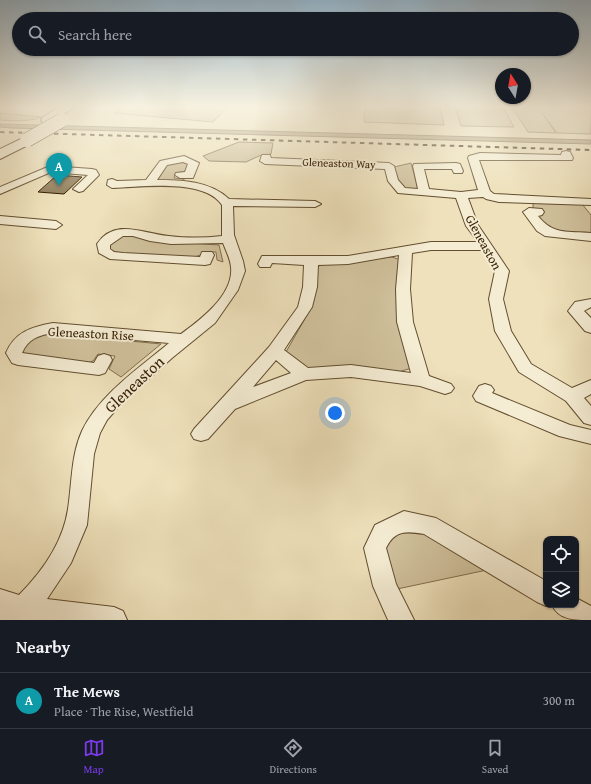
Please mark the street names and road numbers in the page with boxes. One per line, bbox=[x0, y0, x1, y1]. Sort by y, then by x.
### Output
street label: Gleneaston Way bbox=[302, 154, 376, 172]
street label: Gleneaston bbox=[461, 211, 507, 274]
street label: Gleneaston Rise bbox=[48, 322, 134, 345]
street label: Gleneaston bbox=[99, 350, 169, 418]

